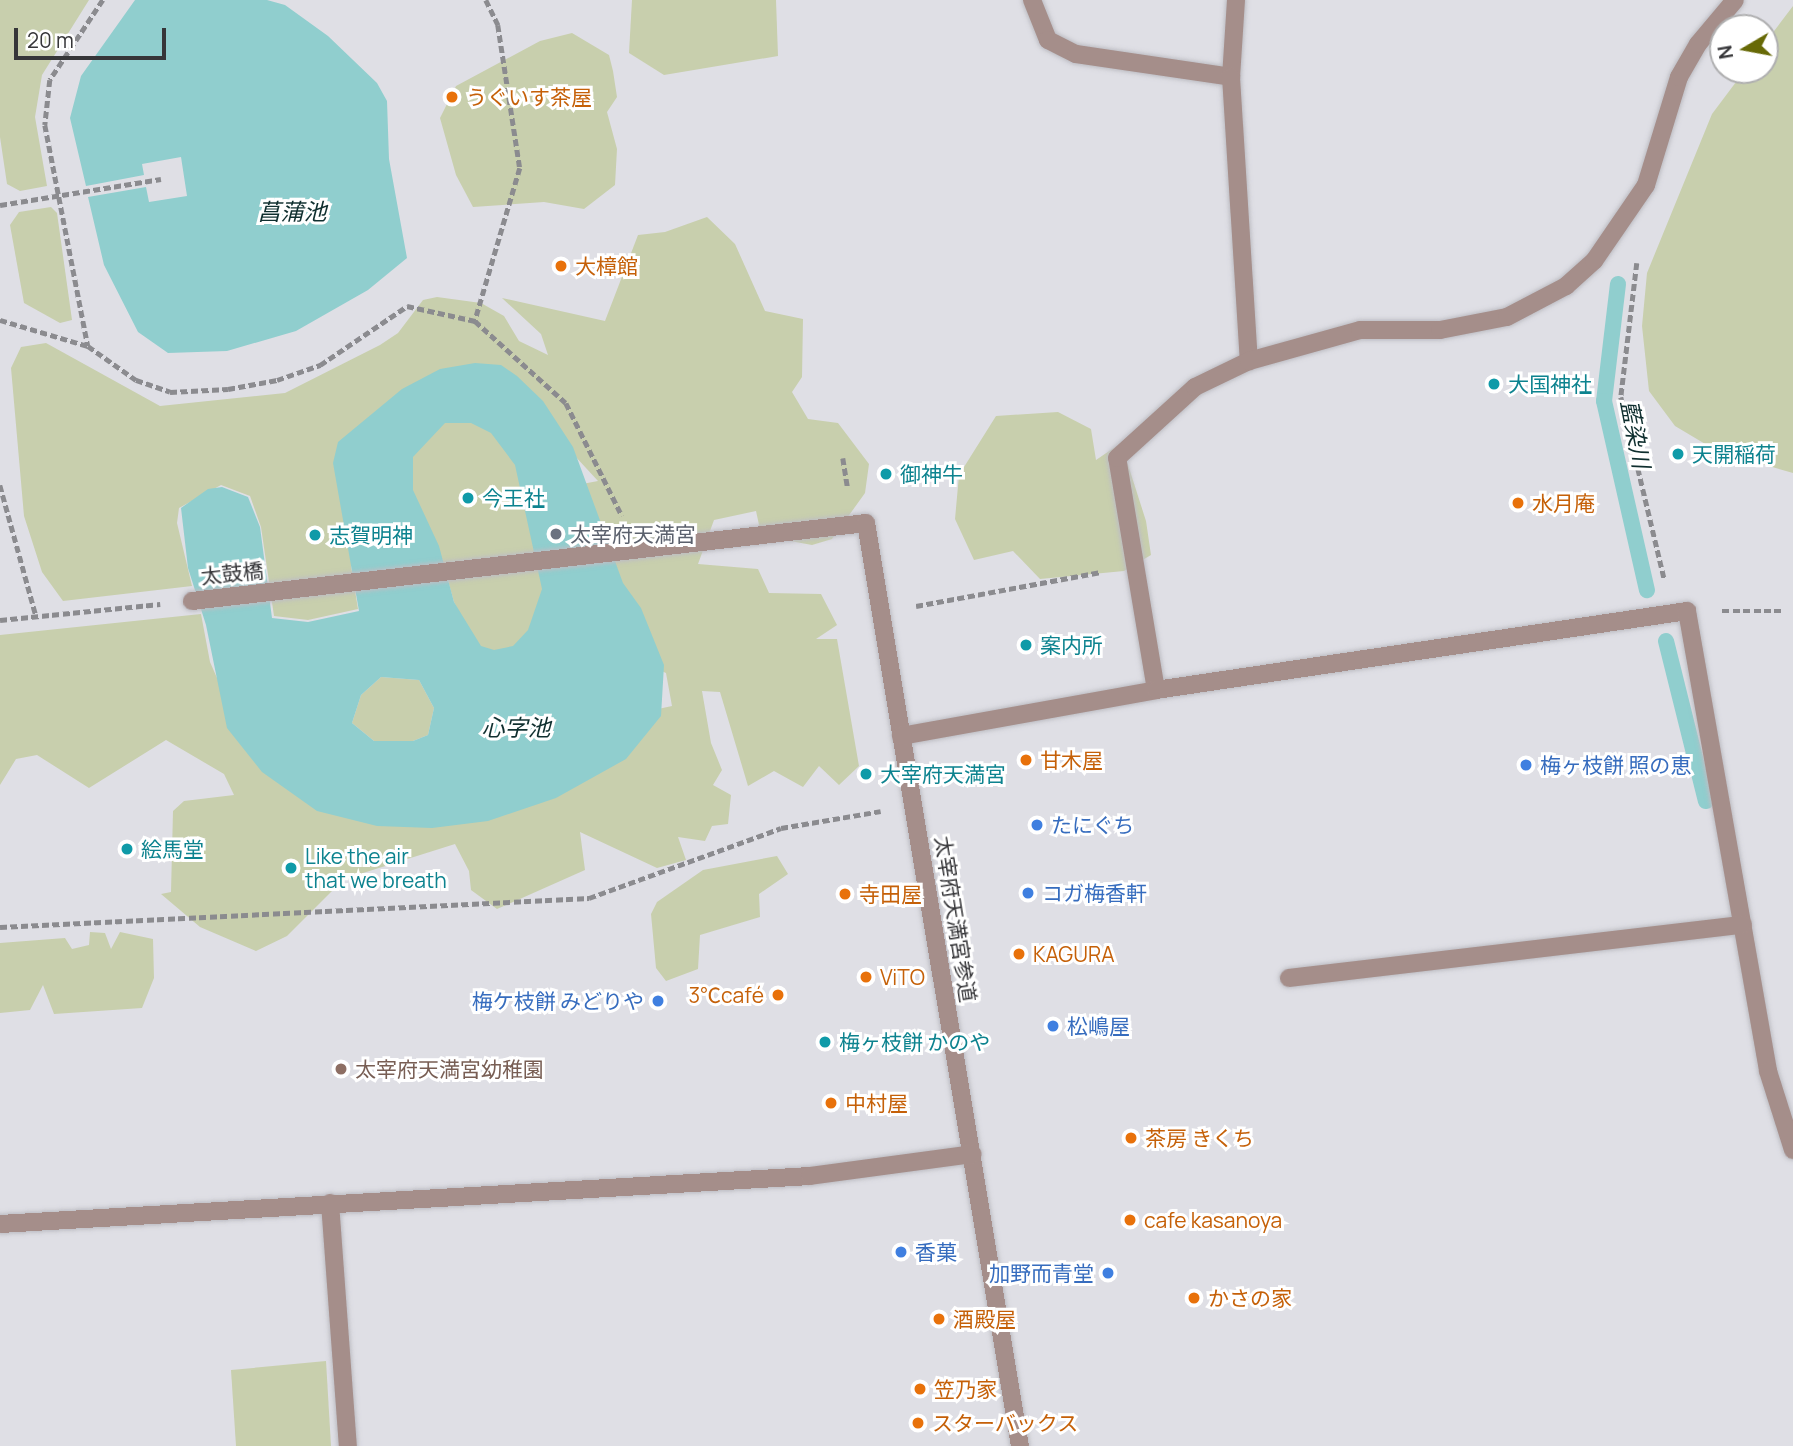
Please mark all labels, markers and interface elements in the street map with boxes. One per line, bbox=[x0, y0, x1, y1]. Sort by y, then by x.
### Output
scale bar bbox=[18, 14, 170, 58]
north arrow bbox=[1709, 14, 1779, 84]
text: 20 m bbox=[27, 26, 74, 54]
text: N bbox=[1711, 43, 1739, 61]
place label: うぐいす茶屋 bbox=[466, 84, 592, 110]
marker: うぐいす茶屋 bbox=[444, 89, 460, 105]
water label: 菖蒲池 bbox=[258, 197, 326, 225]
place label: 大樟館 bbox=[575, 253, 638, 279]
marker: 大樟館 bbox=[553, 258, 569, 274]
place label: 大国神社 bbox=[1508, 371, 1592, 397]
marker: 大国神社 bbox=[1486, 376, 1502, 392]
water label: 藍染川 bbox=[1616, 398, 1656, 470]
place label: 天開稲荷 bbox=[1692, 441, 1776, 467]
marker: 天開稲荷 bbox=[1670, 446, 1686, 462]
place label: 御神牛 bbox=[900, 461, 963, 487]
marker: 御神牛 bbox=[878, 466, 894, 482]
place label: 今王社 bbox=[482, 485, 545, 511]
marker: 今王社 bbox=[460, 490, 476, 506]
place label: 水月庵 bbox=[1532, 490, 1595, 516]
marker: 水月庵 bbox=[1510, 495, 1526, 511]
place label: 太宰府天満宮 bbox=[570, 521, 696, 547]
place label: 志賀明神 bbox=[329, 522, 413, 548]
marker: 太宰府天満宮 bbox=[548, 526, 564, 542]
marker: 志賀明神 bbox=[307, 527, 323, 543]
street label: 太鼓橋 bbox=[199, 557, 265, 589]
place label: 案内所 bbox=[1040, 632, 1103, 658]
marker: 案内所 bbox=[1018, 637, 1034, 653]
water label: 心字池 bbox=[482, 713, 550, 741]
place label: 甘木屋 bbox=[1040, 747, 1103, 773]
marker: 甘木屋 bbox=[1018, 752, 1034, 768]
place label: 梅ヶ枝餅 照の恵 bbox=[1540, 752, 1691, 778]
marker: 梅ヶ枝餅 照の恵 bbox=[1518, 757, 1534, 773]
place label: 大宰府天満宮 bbox=[880, 761, 1006, 787]
marker: 大宰府天満宮 bbox=[858, 766, 874, 782]
place label: たにぐち bbox=[1051, 812, 1135, 838]
marker: たにぐち bbox=[1029, 817, 1045, 833]
street label: 太宰府天満宮参道 bbox=[930, 834, 982, 1004]
place label: 絵馬堂 bbox=[141, 836, 204, 862]
marker: 絵馬堂 bbox=[119, 841, 135, 857]
place label: Like the air that we breath bbox=[305, 843, 447, 893]
marker: Like the air that we breath bbox=[283, 860, 299, 876]
place label: コガ梅香軒 bbox=[1042, 880, 1147, 906]
place label: 寺田屋 bbox=[859, 881, 922, 907]
marker: コガ梅香軒 bbox=[1020, 885, 1036, 901]
marker: 寺田屋 bbox=[837, 886, 853, 902]
place label: KAGURA bbox=[1033, 941, 1114, 967]
marker: KAGURA bbox=[1011, 946, 1027, 962]
place label: ViTO bbox=[880, 964, 925, 990]
marker: ViTO bbox=[858, 969, 874, 985]
place label: 3℃café bbox=[688, 982, 764, 1008]
marker: 3℃café bbox=[770, 987, 786, 1003]
place label: 梅ケ枝餅 みどりや bbox=[472, 988, 644, 1014]
marker: 梅ケ枝餅 みどりや bbox=[650, 993, 666, 1009]
place label: 松嶋屋 bbox=[1067, 1013, 1130, 1039]
marker: 松嶋屋 bbox=[1045, 1018, 1061, 1034]
place label: 梅ヶ枝餅 かのや bbox=[839, 1029, 990, 1055]
marker: 梅ヶ枝餅 かのや bbox=[817, 1034, 833, 1050]
place label: 太宰府天満宮幼稚園 bbox=[355, 1056, 544, 1082]
marker: 太宰府天満宮幼稚園 bbox=[333, 1061, 349, 1077]
place label: 中村屋 bbox=[845, 1090, 908, 1116]
marker: 中村屋 bbox=[823, 1095, 839, 1111]
place label: 茶房 きくち bbox=[1145, 1125, 1254, 1151]
marker: 茶房 きくち bbox=[1123, 1130, 1139, 1146]
place label: cafe kasanoya bbox=[1144, 1207, 1282, 1233]
marker: cafe kasanoya bbox=[1122, 1212, 1138, 1228]
place label: 香菓 bbox=[915, 1239, 957, 1265]
marker: 香菓 bbox=[893, 1244, 909, 1260]
place label: 加野而青堂 bbox=[989, 1260, 1094, 1286]
marker: 加野而青堂 bbox=[1100, 1265, 1116, 1281]
place label: かさの家 bbox=[1208, 1285, 1292, 1311]
marker: かさの家 bbox=[1186, 1290, 1202, 1306]
place label: 酒殿屋 bbox=[953, 1306, 1016, 1332]
marker: 酒殿屋 bbox=[931, 1311, 947, 1327]
place label: 笠乃家 bbox=[934, 1376, 997, 1402]
marker: 笠乃家 bbox=[912, 1381, 928, 1397]
place label: スターバックス bbox=[932, 1410, 1079, 1436]
marker: スターバックス bbox=[910, 1415, 926, 1431]

